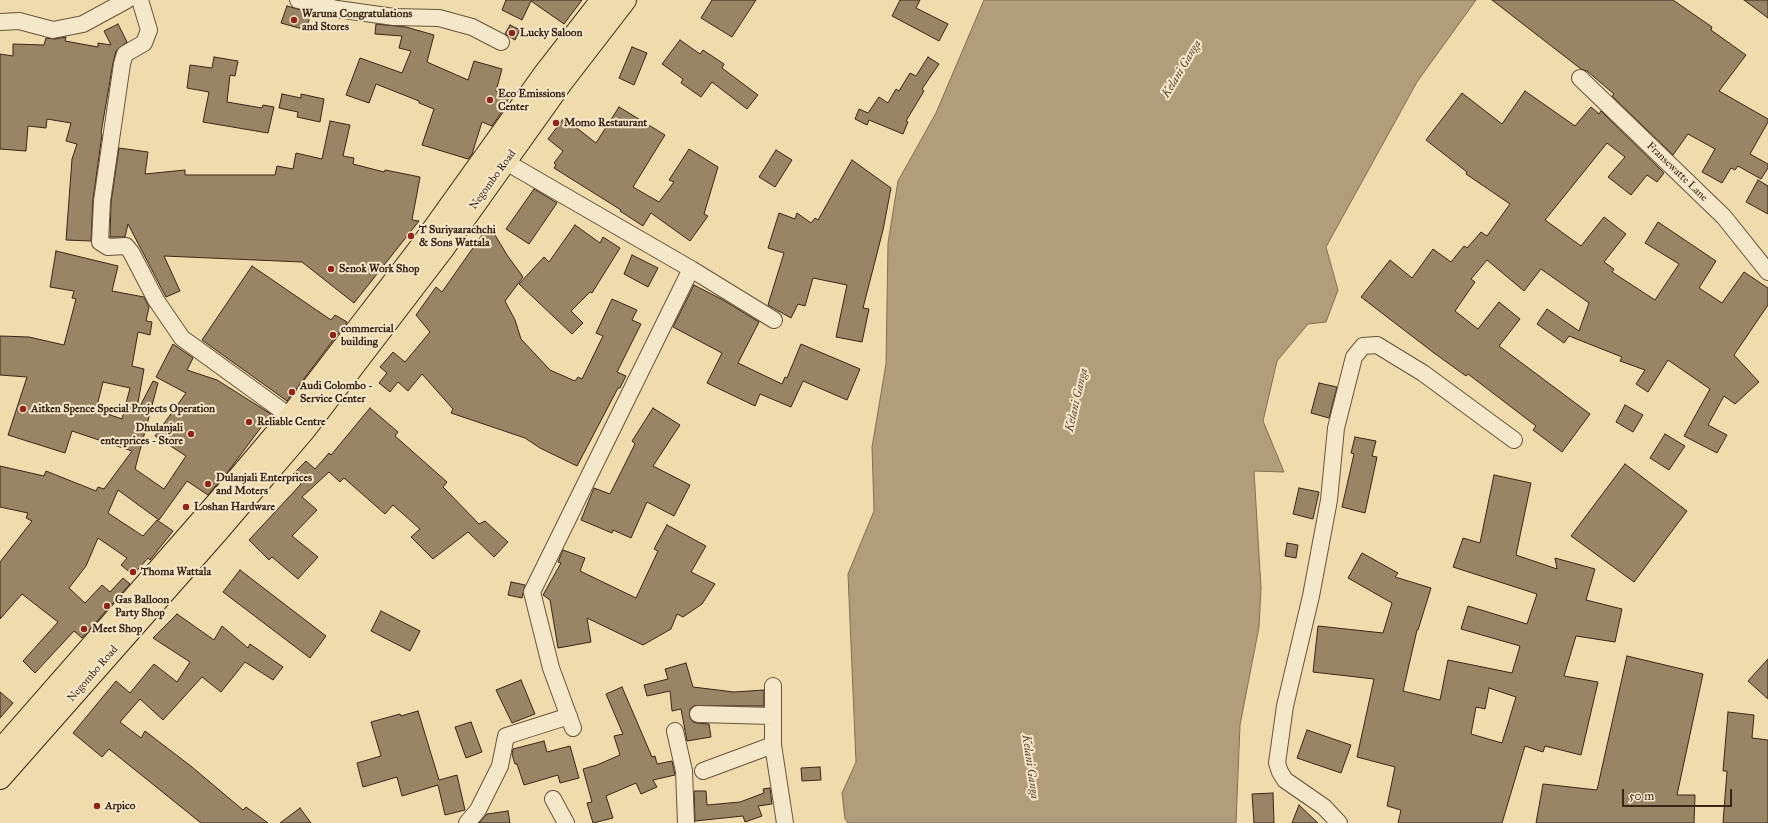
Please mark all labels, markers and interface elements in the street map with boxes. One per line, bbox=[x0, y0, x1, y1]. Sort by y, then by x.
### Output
place label: Waruna Congratulations and Stores bbox=[302, 7, 412, 33]
marker: Waruna Congratulations and Stores bbox=[289, 15, 299, 25]
place label: Lucky Saloon bbox=[520, 26, 582, 40]
marker: Lucky Saloon bbox=[507, 28, 517, 38]
water label: Kelani Ganga bbox=[1159, 38, 1205, 100]
place label: Eco Emissions Center bbox=[498, 87, 565, 113]
marker: Eco Emissions Center bbox=[485, 95, 495, 105]
place label: Momo Restaurant bbox=[564, 116, 647, 130]
marker: Momo Restaurant bbox=[551, 118, 561, 128]
street label: Fransewatte Lane bbox=[1644, 139, 1710, 205]
street label: Negombo Road bbox=[467, 148, 519, 212]
place label: T Suriyaarachchi & Sons Wattala bbox=[419, 223, 496, 249]
marker: T Suriyaarachchi & Sons Wattala bbox=[406, 231, 416, 241]
place label: Senok Work Shop bbox=[339, 262, 420, 276]
marker: Senok Work Shop bbox=[326, 264, 336, 274]
place label: commercial building bbox=[341, 322, 394, 348]
marker: commercial building bbox=[328, 330, 338, 340]
water label: Kelani Ganga bbox=[1063, 367, 1091, 433]
place label: Audi Colombo - Service Center bbox=[300, 379, 373, 405]
marker: Audi Colombo - Service Center bbox=[287, 387, 297, 397]
place label: Aitken Spence Special Projects Operation bbox=[31, 402, 215, 416]
marker: Aitken Spence Special Projects Operation bbox=[18, 404, 28, 414]
place label: Reliable Centre bbox=[257, 415, 326, 429]
marker: Reliable Centre bbox=[244, 417, 254, 427]
place label: Dhulanjali enterprices - Store bbox=[100, 421, 183, 447]
marker: Dhulanjali enterprices - Store bbox=[186, 429, 196, 439]
place label: Dulanjali Enterprices and Moters bbox=[216, 471, 312, 497]
marker: Dulanjali Enterprices and Moters bbox=[203, 479, 213, 489]
place label: Loshan Hardware bbox=[194, 500, 275, 514]
marker: Loshan Hardware bbox=[181, 502, 191, 512]
place label: Thoma Wattala bbox=[141, 565, 211, 579]
marker: Thoma Wattala bbox=[128, 567, 138, 577]
place label: Gas Balloon Party Shop bbox=[115, 593, 169, 619]
marker: Gas Balloon Party Shop bbox=[102, 601, 112, 611]
place label: Meet Shop bbox=[92, 622, 142, 636]
marker: Meet Shop bbox=[79, 624, 89, 634]
street label: Negombo Road bbox=[65, 643, 121, 705]
water label: Kelani Ganga bbox=[1018, 734, 1042, 800]
scale bar bbox=[1624, 781, 1734, 807]
text: 50 m bbox=[1629, 789, 1654, 803]
place label: Arpico bbox=[105, 799, 135, 813]
marker: Arpico bbox=[92, 801, 102, 811]

